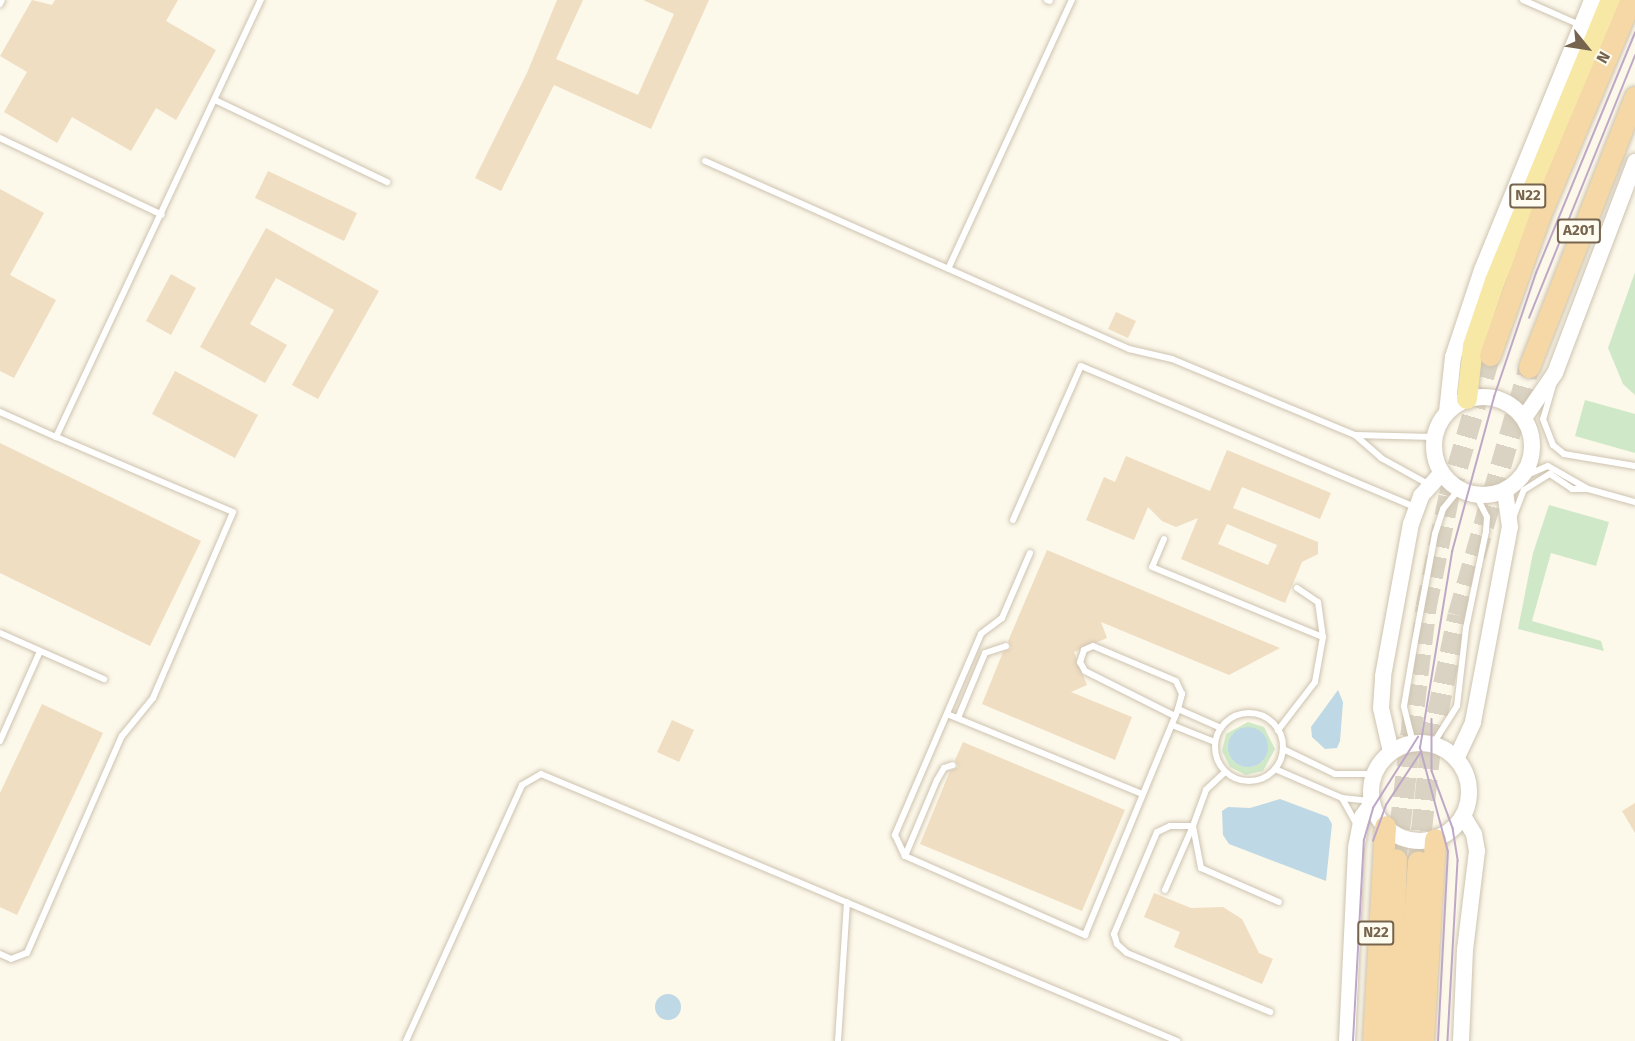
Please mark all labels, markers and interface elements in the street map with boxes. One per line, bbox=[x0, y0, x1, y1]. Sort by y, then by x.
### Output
north arrow bbox=[1557, 18, 1617, 78]
text: N bbox=[1592, 48, 1614, 67]
road number: N22 bbox=[1508, 184, 1547, 208]
road number: A201 bbox=[1556, 219, 1602, 243]
road number: N22 bbox=[1356, 921, 1396, 945]

